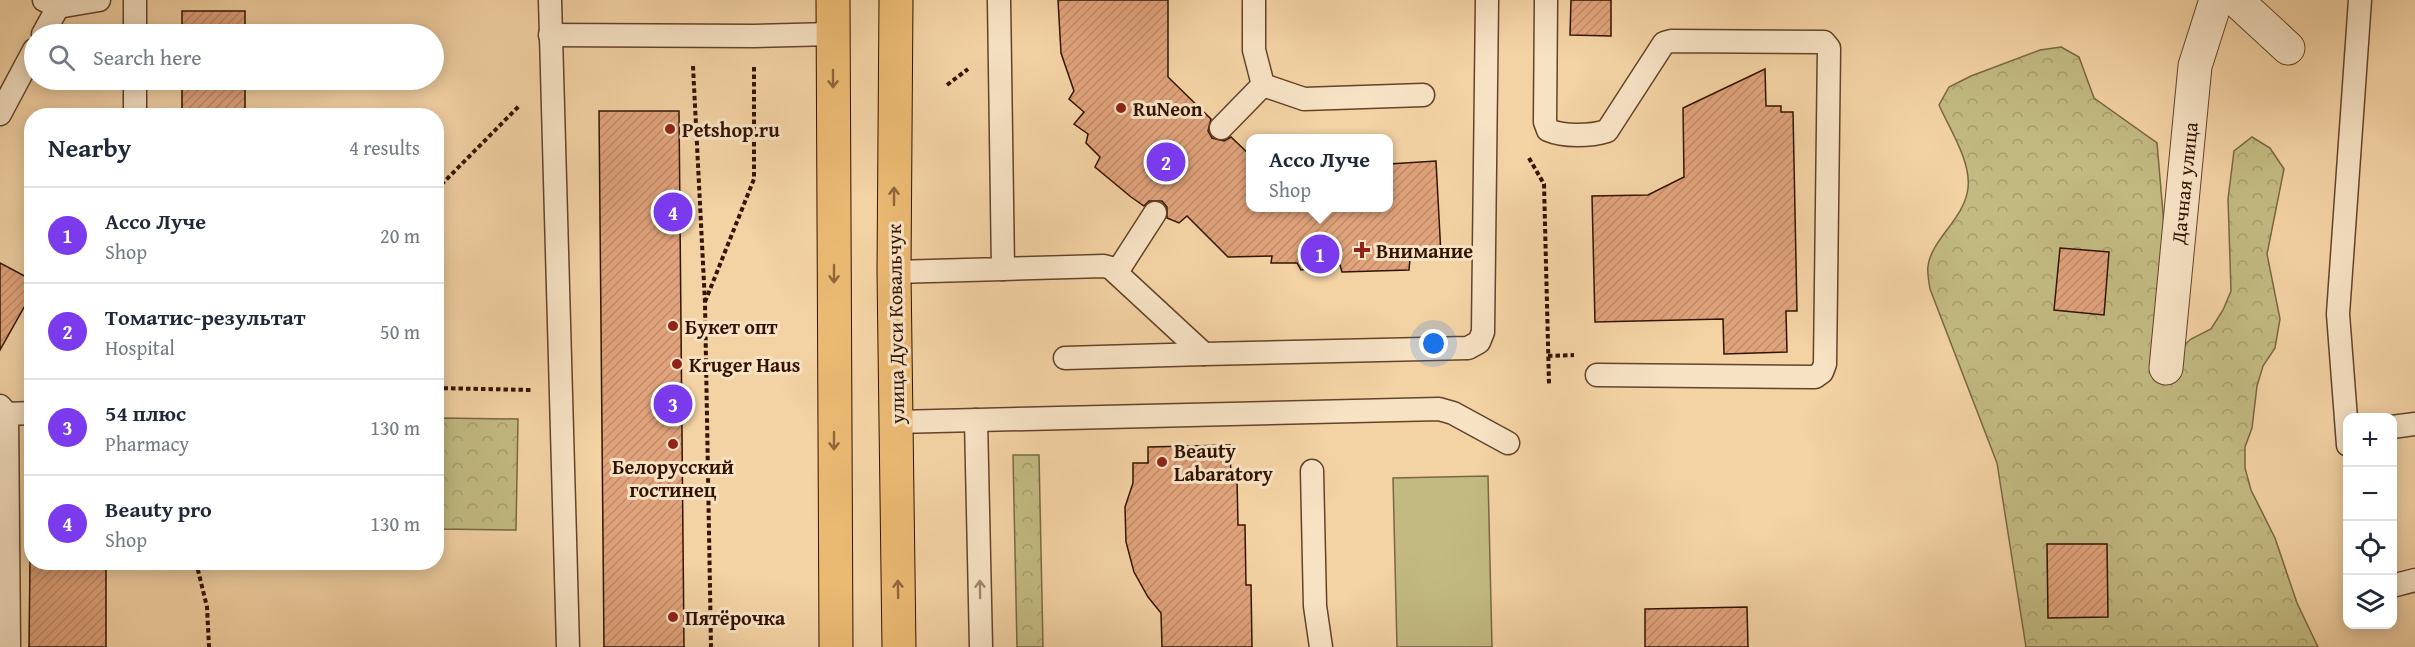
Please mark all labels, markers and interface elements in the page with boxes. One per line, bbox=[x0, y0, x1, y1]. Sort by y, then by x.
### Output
search box bbox=[24, 24, 444, 90]
icon: search bbox=[45, 41, 78, 74]
text: Search here bbox=[93, 41, 202, 73]
one-way arrow bbox=[827, 69, 839, 89]
place label: RuNeon bbox=[1133, 94, 1203, 123]
marker: RuNeon bbox=[1114, 101, 1128, 115]
place label: Petshop.ru bbox=[682, 115, 780, 144]
street label: Дачная улица bbox=[2163, 120, 2205, 247]
marker: Petshop.ru bbox=[663, 122, 677, 136]
text: Nearby bbox=[48, 128, 131, 167]
text: 4 results bbox=[349, 133, 420, 162]
popup bbox=[1246, 134, 1393, 212]
pin: 2 bbox=[1146, 140, 1186, 184]
text: Ассо Луче bbox=[1269, 143, 1370, 175]
text: Shop bbox=[1269, 175, 1311, 204]
one-way arrow bbox=[889, 186, 900, 206]
pin: 4 bbox=[654, 190, 692, 234]
text: Ассо Луче bbox=[105, 205, 206, 237]
text: 1 bbox=[62, 221, 73, 250]
text: 20 m bbox=[380, 221, 420, 250]
street label: улица Дуси Ковальчук bbox=[879, 223, 911, 425]
pin: 1 bbox=[1300, 232, 1340, 276]
place label: Внимание bbox=[1376, 236, 1473, 265]
text: Shop bbox=[105, 237, 147, 266]
marker: Внимание bbox=[1353, 241, 1371, 259]
one-way arrow bbox=[828, 264, 840, 284]
text: Томатис-результат bbox=[105, 301, 306, 333]
place label: Букет опт bbox=[685, 312, 778, 341]
text: 2 bbox=[62, 317, 73, 346]
text: 50 m bbox=[380, 317, 420, 346]
marker: Букет опт bbox=[666, 319, 680, 333]
your location bbox=[1419, 329, 1448, 358]
text: Hospital bbox=[105, 333, 175, 362]
place label: Kruger Haus bbox=[689, 350, 800, 379]
marker: Kruger Haus bbox=[670, 357, 684, 371]
pin: 3 bbox=[654, 382, 692, 426]
text: 54 плюс bbox=[105, 397, 186, 429]
text: 3 bbox=[62, 413, 73, 442]
text: 130 m bbox=[370, 413, 420, 442]
map controls bbox=[2343, 413, 2397, 629]
button: + bbox=[2343, 413, 2397, 467]
text: Pharmacy bbox=[105, 429, 189, 458]
one-way arrow bbox=[828, 430, 840, 450]
place label: Beauty Labaratory bbox=[1174, 436, 1273, 488]
marker: Белорусский гостинец bbox=[666, 437, 680, 451]
place label: Белорусский гостинец bbox=[612, 452, 734, 504]
marker: Beauty Labaratory bbox=[1155, 455, 1169, 469]
button: − bbox=[2343, 467, 2397, 521]
text: Beauty pro bbox=[105, 493, 212, 525]
text: 4 bbox=[62, 509, 73, 538]
text: 130 m bbox=[370, 509, 420, 538]
button: locate bbox=[2343, 521, 2397, 575]
text: Shop bbox=[105, 525, 147, 554]
button: layers bbox=[2343, 575, 2397, 629]
one-way arrow bbox=[892, 579, 904, 599]
one-way arrow bbox=[974, 579, 985, 599]
place label: Пятёрочка bbox=[685, 603, 786, 632]
marker: Пятёрочка bbox=[666, 610, 680, 624]

